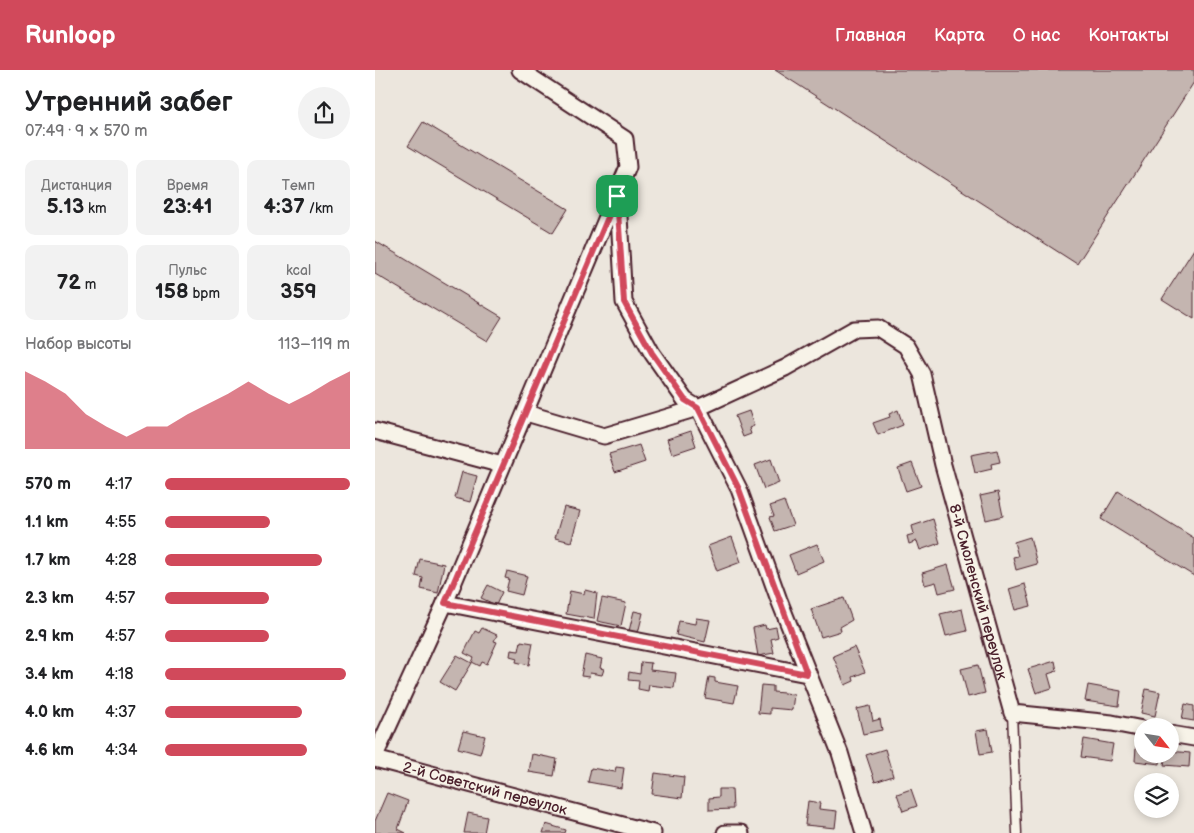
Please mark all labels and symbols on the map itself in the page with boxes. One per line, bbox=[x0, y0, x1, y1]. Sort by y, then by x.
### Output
pin bbox=[596, 175, 638, 217]
street label: 8-й Смоленский переулок bbox=[944, 502, 1011, 682]
north arrow bbox=[1134, 718, 1179, 762]
street label: 2-й Советский переулок bbox=[401, 758, 569, 820]

